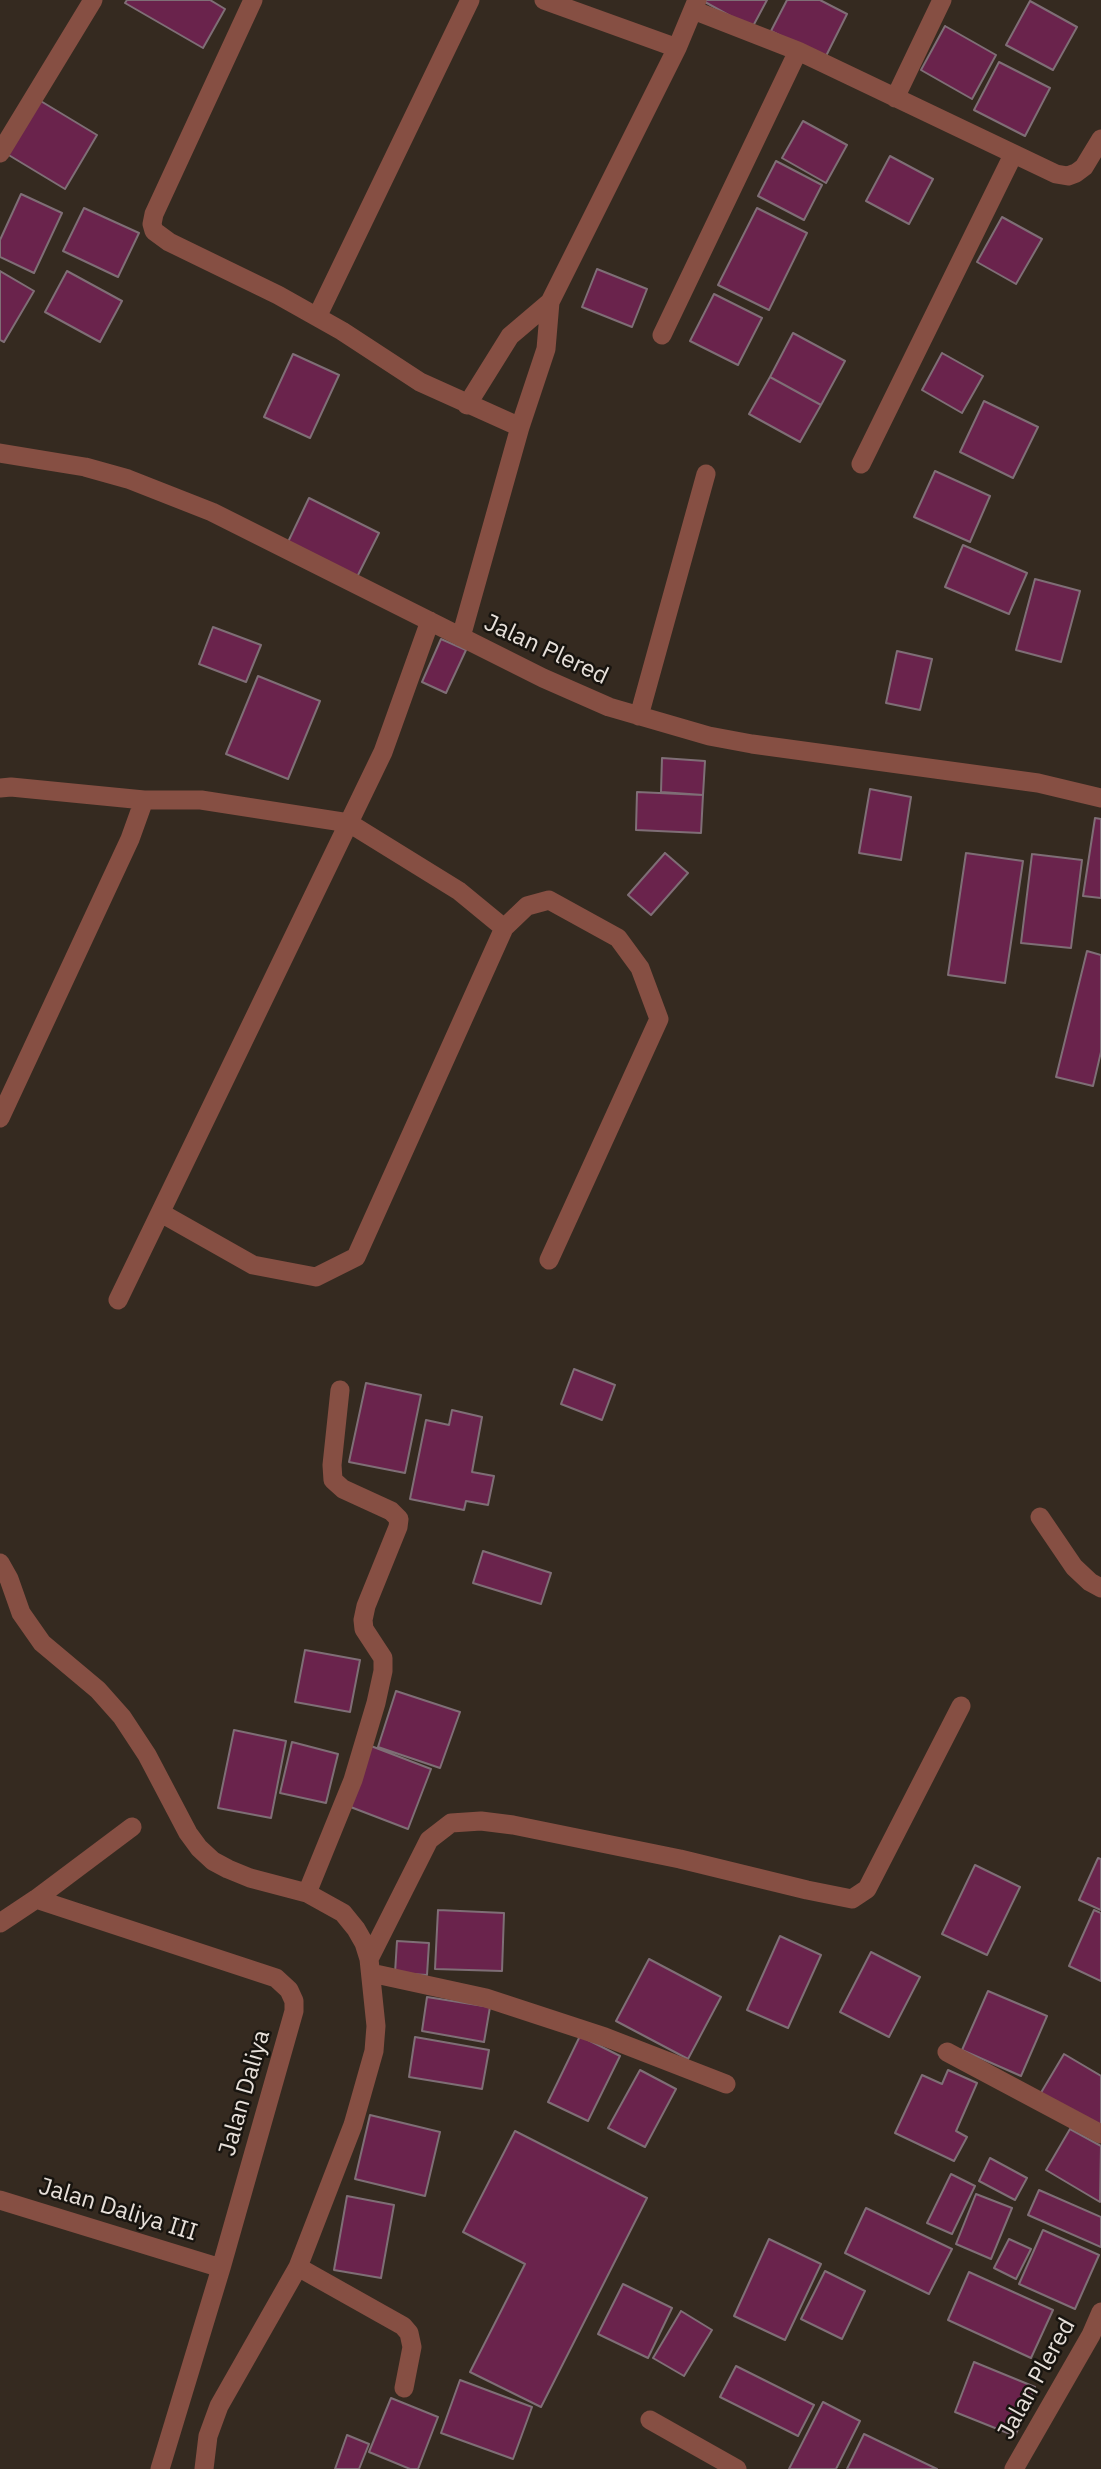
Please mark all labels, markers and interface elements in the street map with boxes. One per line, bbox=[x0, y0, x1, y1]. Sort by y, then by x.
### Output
street label: Jalan Plered bbox=[479, 609, 613, 691]
street label: Jalan Daliya bbox=[213, 2027, 277, 2159]
street label: Jalan Daliya III bbox=[35, 2172, 201, 2248]
street label: Jalan Plered bbox=[992, 2314, 1082, 2444]

